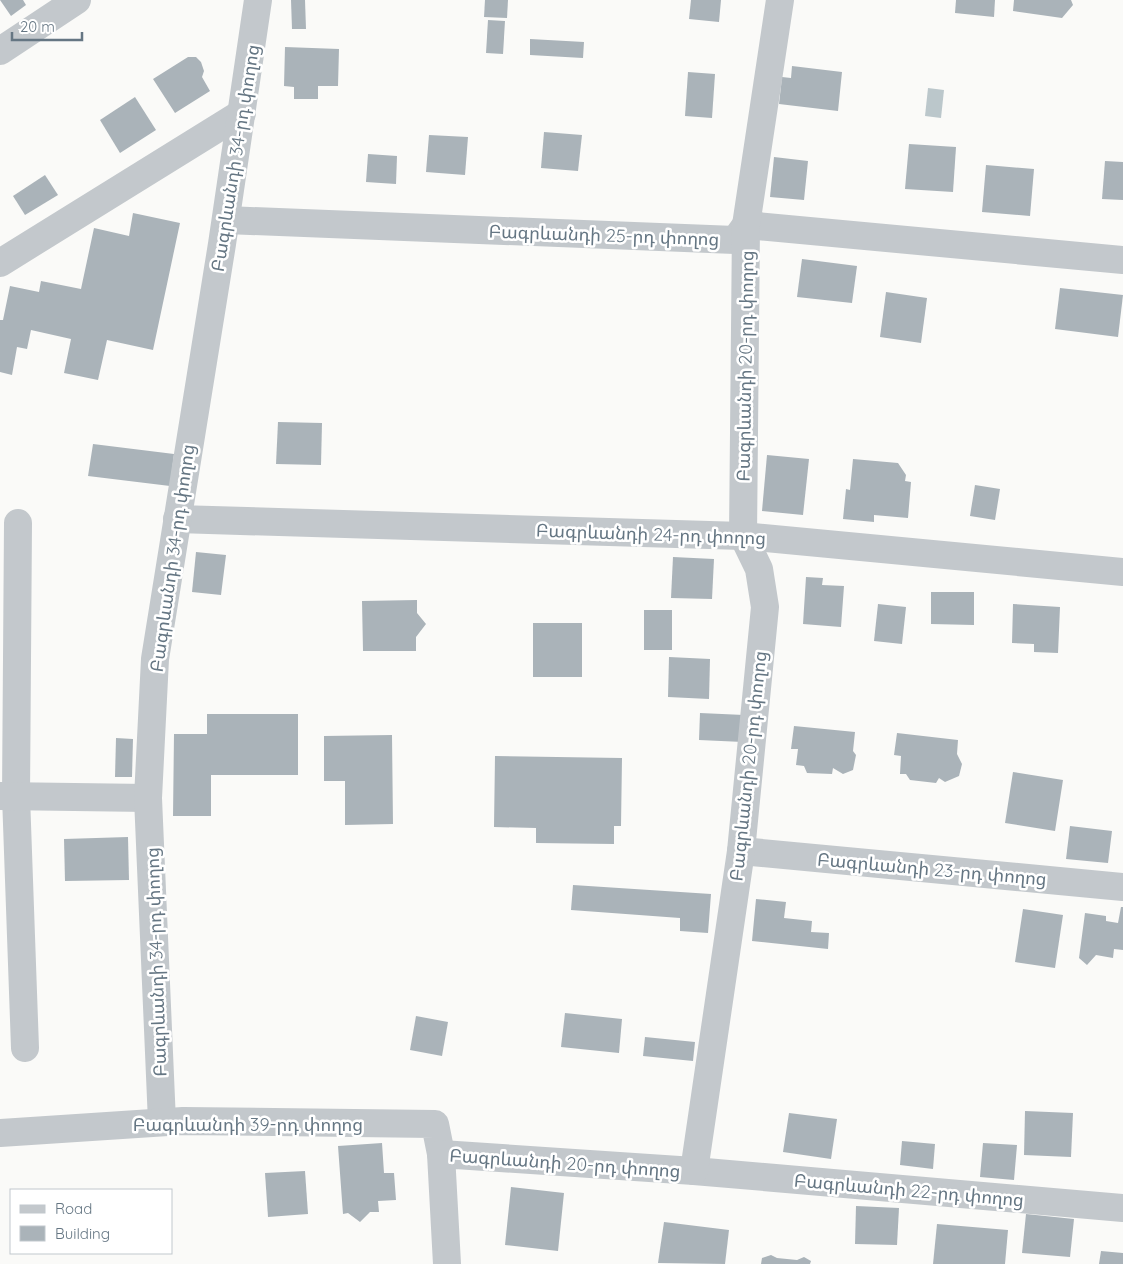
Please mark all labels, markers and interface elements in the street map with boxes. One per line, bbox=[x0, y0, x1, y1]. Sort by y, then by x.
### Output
scale bar bbox=[12, 10, 82, 42]
text: 20 m bbox=[20, 17, 55, 36]
street label: Բագրևանդի 34-րդ փողոց bbox=[206, 43, 264, 273]
street label: Բագրևանդի 25-րդ փողոց bbox=[488, 219, 720, 251]
street label: Բագրևանդի 20-րդ փողոց bbox=[731, 250, 759, 482]
street label: Բագրևանդի 34-րդ փողոց bbox=[145, 443, 199, 673]
street label: Բագրևանդի 24-րդ փողոց bbox=[536, 518, 766, 550]
street label: Բագրևանդի 20-րդ փողոց bbox=[724, 650, 772, 882]
street label: Բագրևանդի 34-րդ փողոց bbox=[140, 847, 172, 1077]
street label: Բագրևանդի 23-րդ փողոց bbox=[816, 848, 1048, 890]
street label: Բագրևանդի 39-րդ փողոց bbox=[133, 1113, 363, 1136]
street label: Բագրևանդի 20-րդ փողոց bbox=[449, 1143, 681, 1183]
street label: Բագրևանդի 22-րդ փողոց bbox=[793, 1168, 1025, 1212]
legend bbox=[10, 1189, 172, 1254]
text: Road bbox=[55, 1199, 92, 1218]
text: Building bbox=[55, 1224, 110, 1243]

